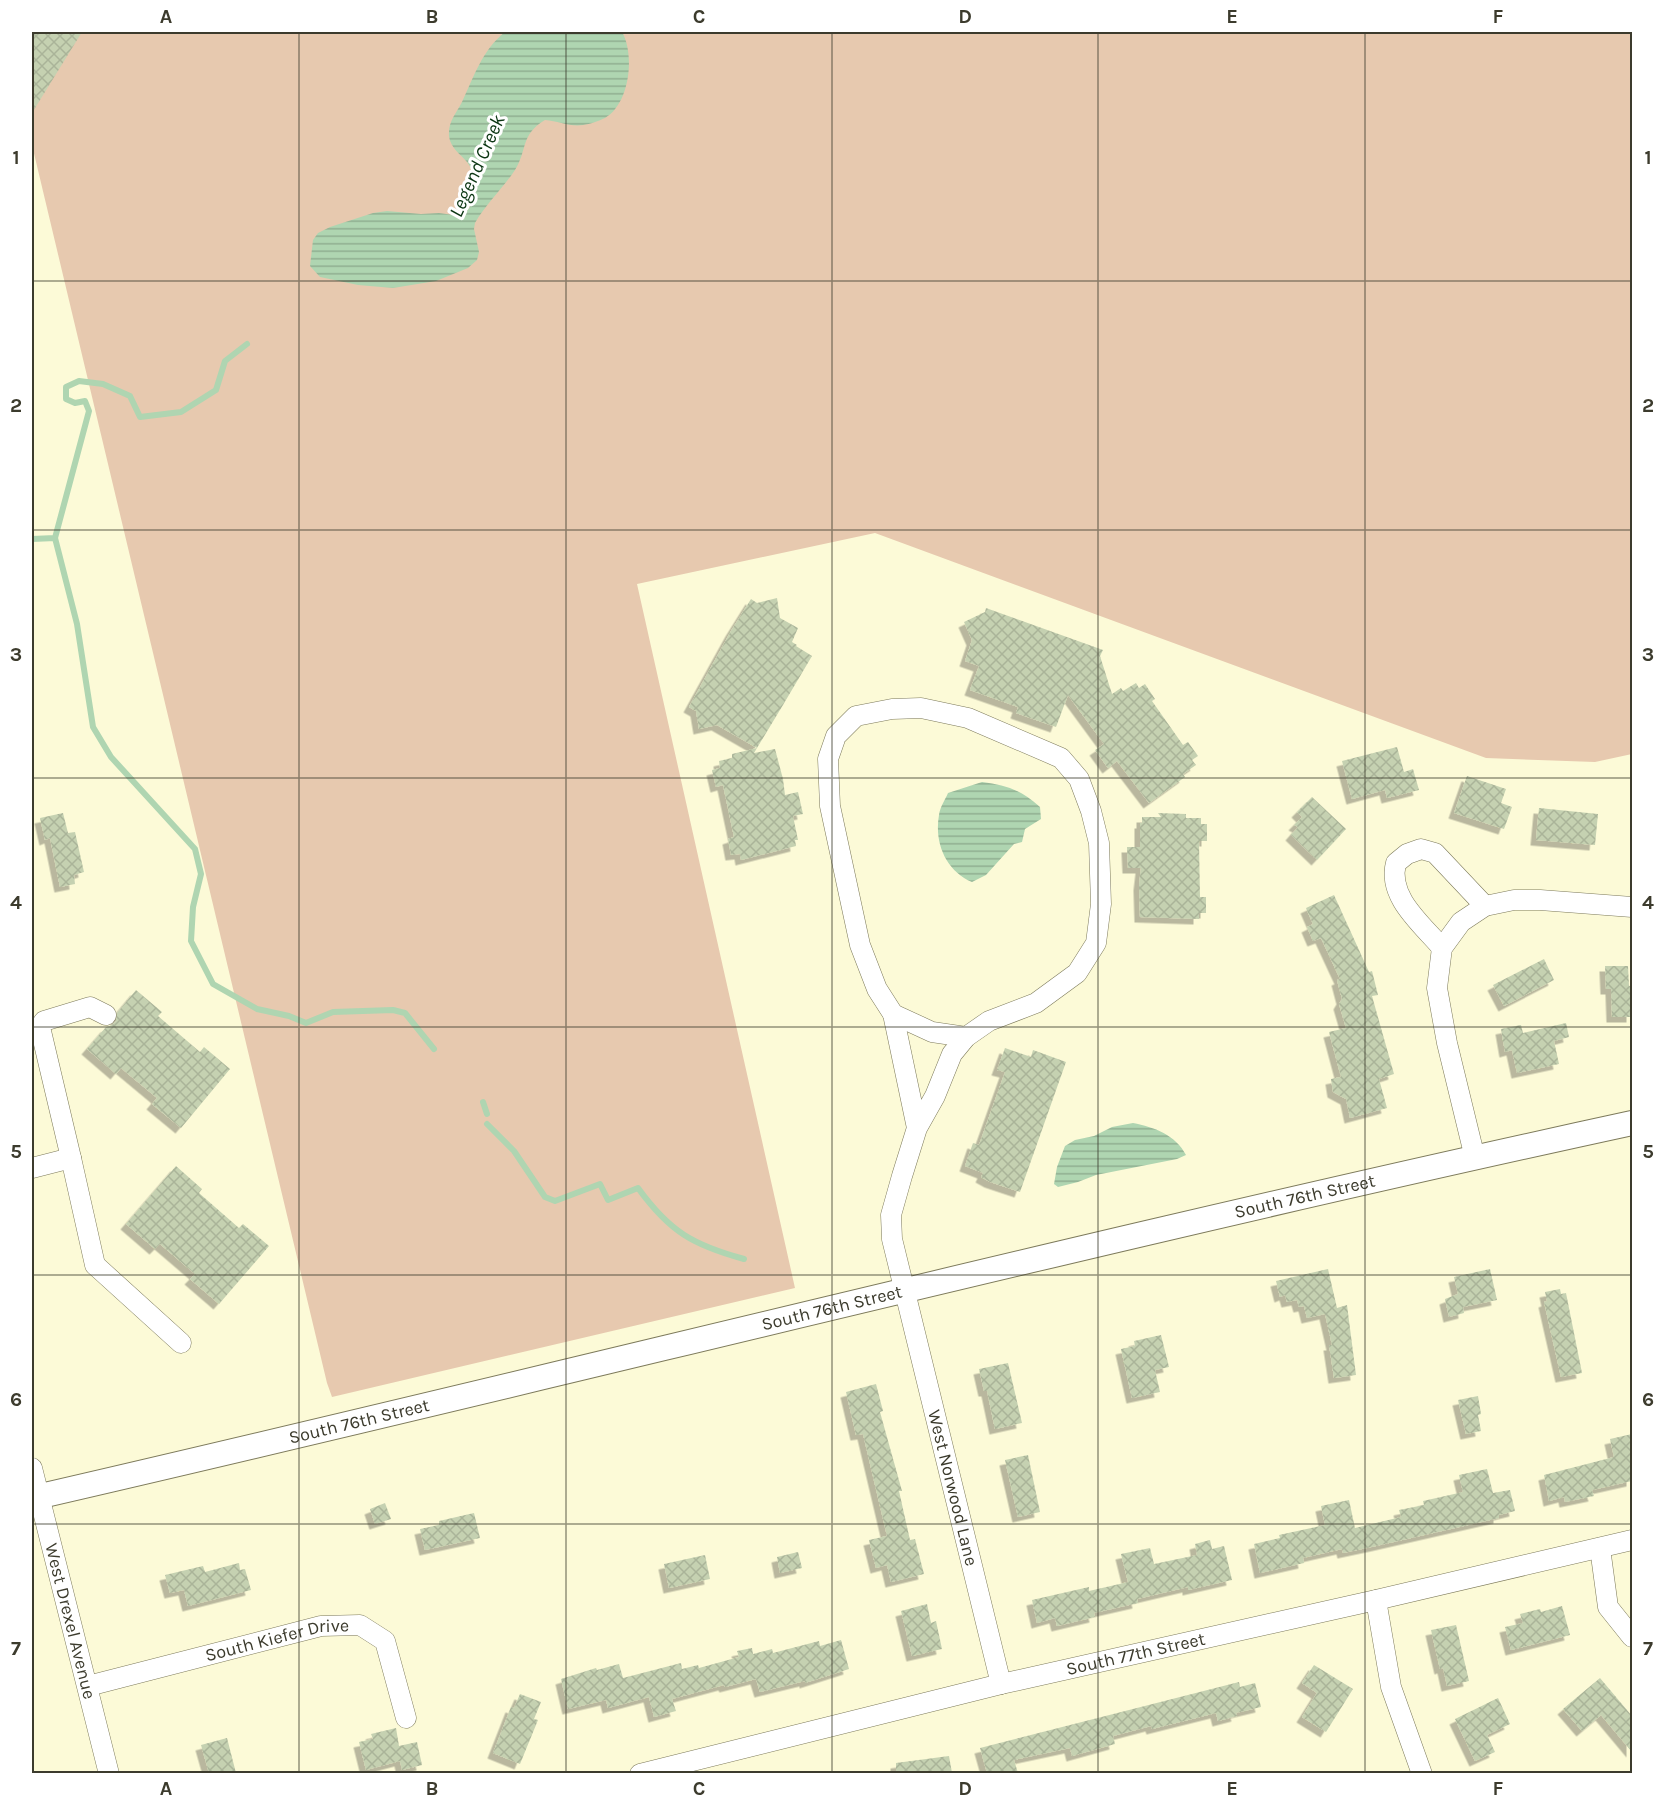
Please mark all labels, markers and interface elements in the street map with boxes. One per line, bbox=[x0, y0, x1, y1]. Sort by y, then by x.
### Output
text: A bbox=[160, 5, 173, 28]
text: B bbox=[426, 5, 438, 28]
text: C bbox=[693, 5, 705, 28]
text: D bbox=[958, 5, 972, 28]
text: E bbox=[1226, 5, 1238, 28]
text: F bbox=[1493, 5, 1504, 28]
water label: Legend Creek bbox=[444, 111, 510, 221]
text: 1 bbox=[12, 146, 20, 169]
text: 1 bbox=[1644, 146, 1652, 169]
text: 2 bbox=[10, 394, 22, 417]
text: 2 bbox=[1642, 394, 1654, 417]
text: 3 bbox=[10, 643, 22, 666]
text: 3 bbox=[1642, 643, 1654, 666]
text: 4 bbox=[10, 891, 22, 914]
text: 4 bbox=[1642, 891, 1654, 914]
text: 5 bbox=[10, 1140, 22, 1163]
text: 5 bbox=[1642, 1140, 1654, 1163]
street label: South 76th Street bbox=[1232, 1169, 1377, 1223]
street label: South 76th Street bbox=[759, 1280, 904, 1335]
text: 6 bbox=[10, 1388, 22, 1411]
text: 6 bbox=[1642, 1388, 1654, 1411]
street label: South 76th Street bbox=[287, 1394, 432, 1449]
street label: West Norwood Lane bbox=[923, 1407, 983, 1568]
street label: West Drexel Avenue bbox=[40, 1541, 101, 1702]
street label: South Kiefer Drive bbox=[203, 1614, 349, 1666]
street label: South 77th Street bbox=[1064, 1628, 1207, 1680]
text: 7 bbox=[11, 1637, 21, 1660]
text: 7 bbox=[1643, 1637, 1653, 1660]
text: A bbox=[160, 1777, 173, 1800]
text: B bbox=[426, 1777, 438, 1800]
text: C bbox=[693, 1777, 705, 1800]
text: D bbox=[958, 1777, 972, 1800]
text: E bbox=[1226, 1777, 1238, 1800]
text: F bbox=[1493, 1777, 1504, 1800]

